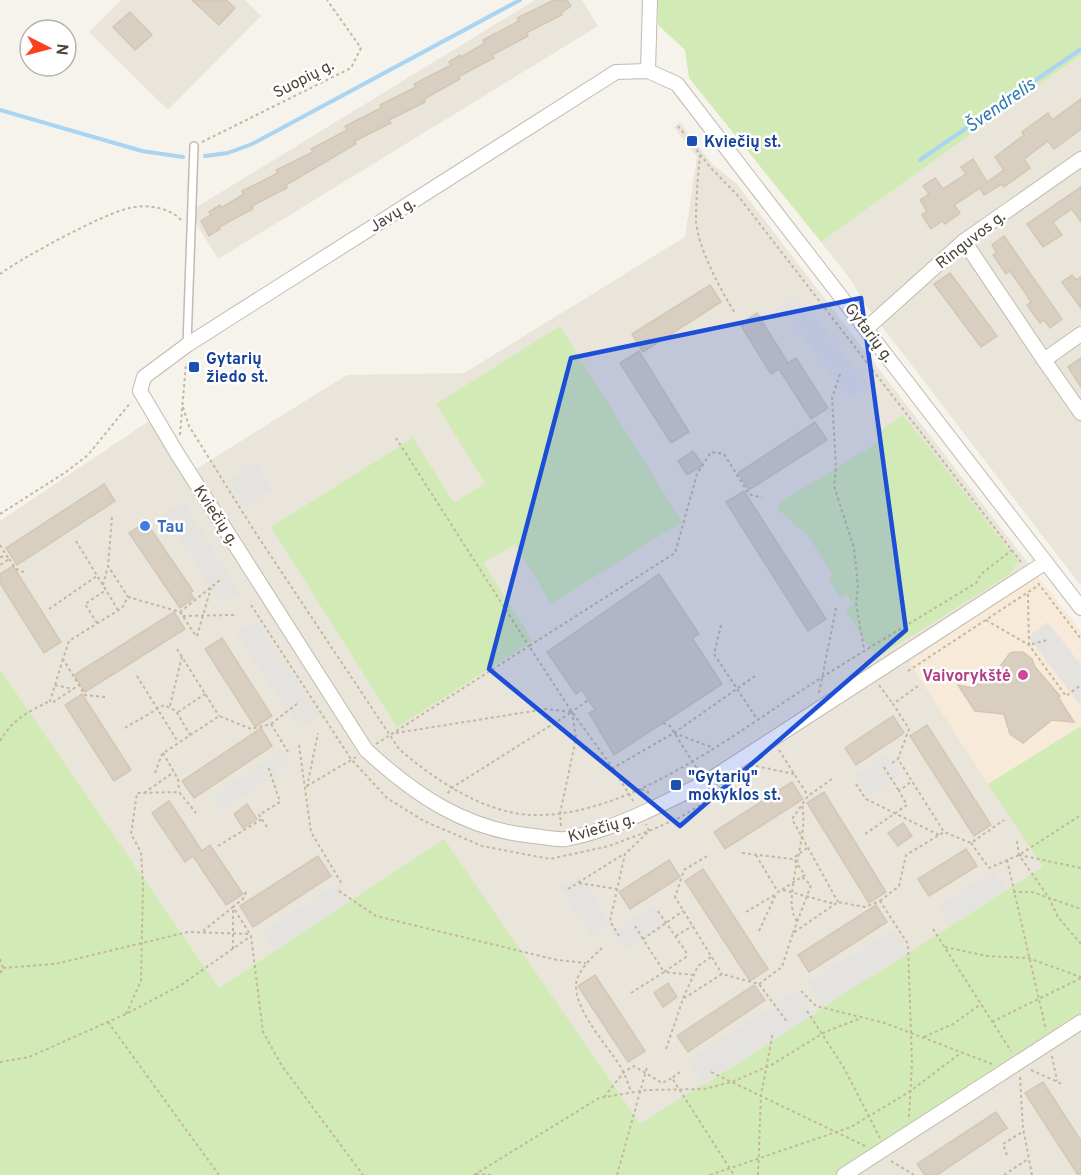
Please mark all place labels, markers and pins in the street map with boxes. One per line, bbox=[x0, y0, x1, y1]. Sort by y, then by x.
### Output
place label: Kviečių st. bbox=[704, 133, 781, 153]
marker: Kviečių st. bbox=[685, 134, 699, 148]
place label: Gytarių žiedo st. bbox=[206, 350, 268, 388]
marker: Gytarių žiedo st. bbox=[187, 360, 201, 374]
place label: Tau bbox=[157, 518, 184, 538]
marker: Tau bbox=[138, 519, 152, 533]
place label: Vaivorykštė bbox=[922, 667, 1011, 687]
marker: Vaivorykštė bbox=[1016, 668, 1030, 682]
place label: "Gytarių" mokyklos st. bbox=[688, 768, 781, 806]
marker: "Gytarių" mokyklos st. bbox=[669, 778, 683, 792]

